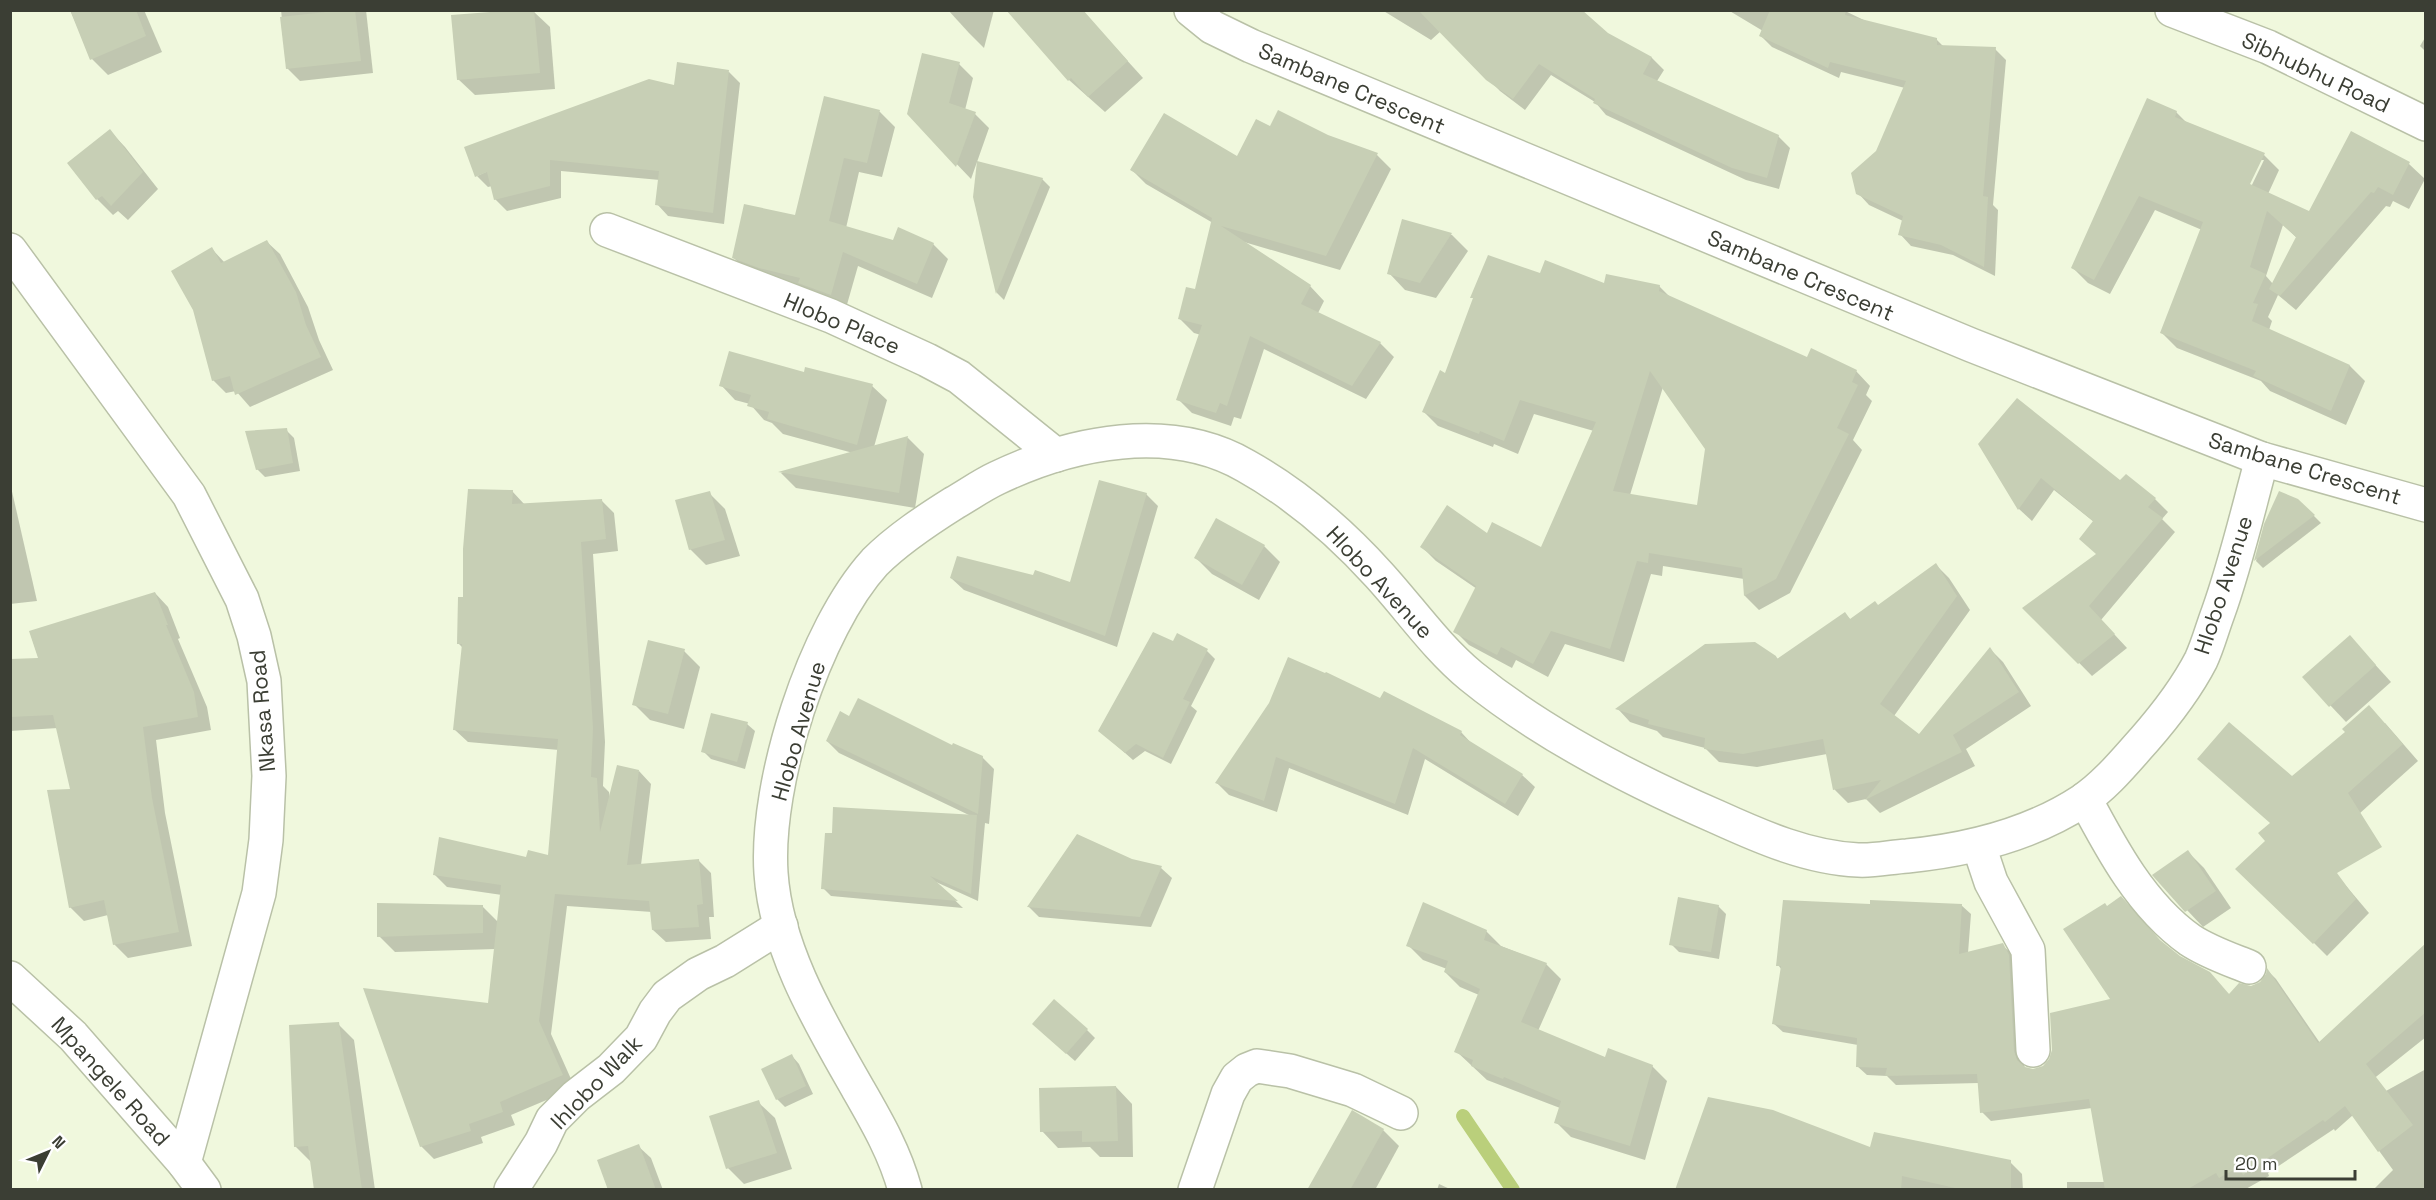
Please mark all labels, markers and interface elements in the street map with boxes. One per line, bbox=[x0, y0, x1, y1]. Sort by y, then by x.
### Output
street label: Sibhubhu Road bbox=[2237, 25, 2395, 119]
street label: Sambane Crescent bbox=[1254, 36, 1450, 140]
street label: Sambane Crescent bbox=[1703, 223, 1899, 327]
street label: Hlobo Place bbox=[779, 286, 905, 360]
street label: Sambane Crescent bbox=[2205, 425, 2405, 511]
street label: Hlobo Avenue bbox=[2187, 512, 2259, 658]
street label: Hlobo Avenue bbox=[1321, 520, 1439, 644]
street label: Nkasa Road bbox=[243, 649, 281, 773]
street label: Hlobo Avenue bbox=[765, 658, 831, 804]
street label: Mpangele Road bbox=[46, 1010, 176, 1152]
street label: Ihlobo Walk bbox=[544, 1029, 648, 1135]
north arrow bbox=[18, 1122, 78, 1182]
text: N bbox=[47, 1131, 70, 1153]
scale bar bbox=[2226, 1143, 2355, 1181]
text: 20 m bbox=[2235, 1152, 2278, 1175]

